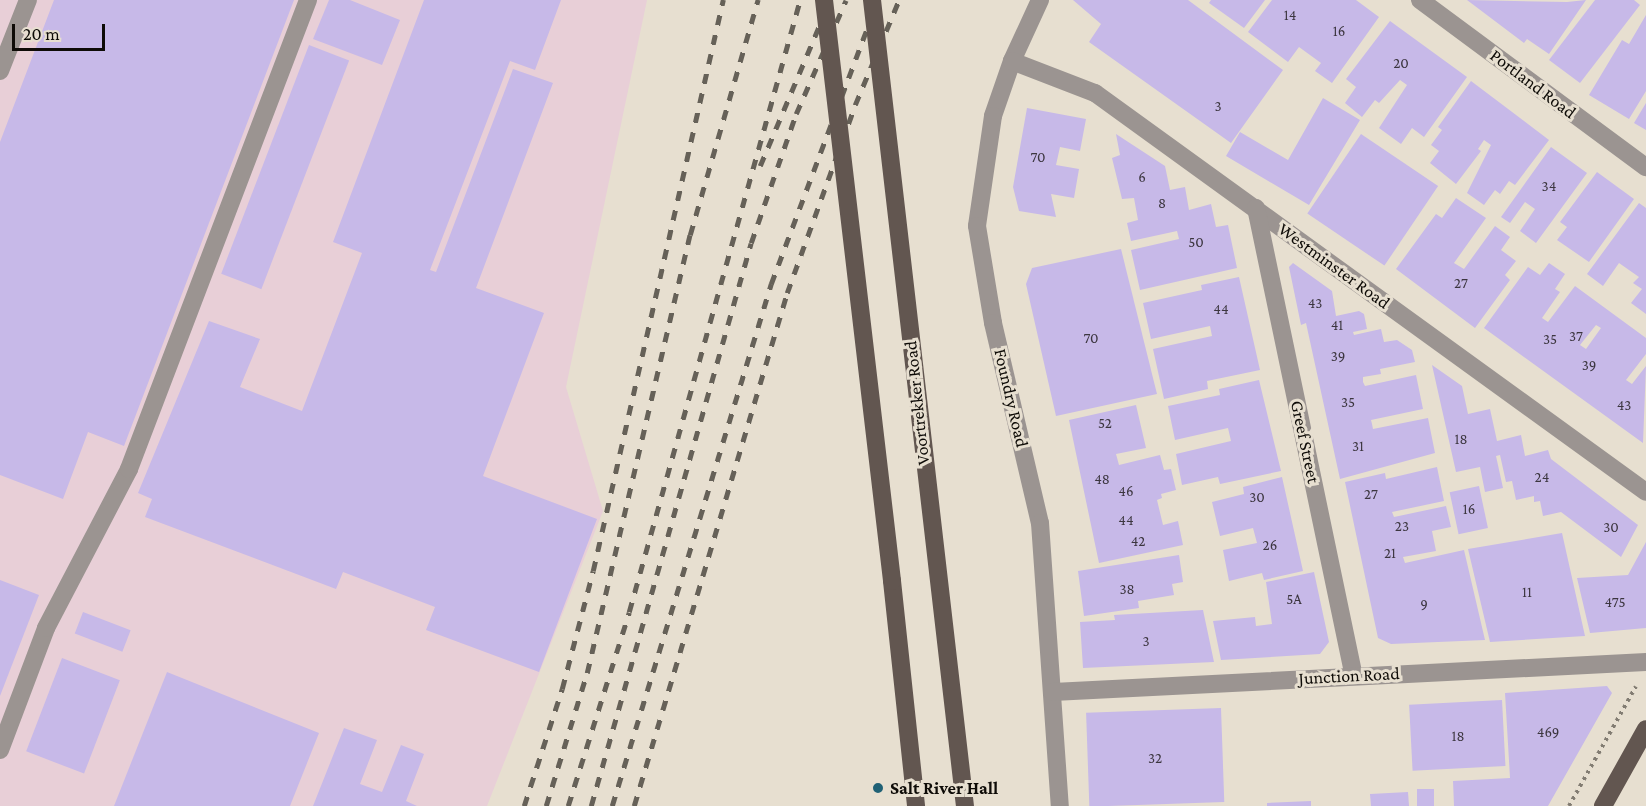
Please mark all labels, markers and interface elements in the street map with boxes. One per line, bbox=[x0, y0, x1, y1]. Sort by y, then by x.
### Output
house number: 14 bbox=[1284, 7, 1296, 25]
scale bar bbox=[15, 12, 108, 50]
house number: 16 bbox=[1333, 23, 1345, 41]
text: 20 m bbox=[23, 24, 60, 44]
street label: Portland Road bbox=[1486, 45, 1580, 123]
house number: 20 bbox=[1393, 55, 1409, 73]
house number: 3 bbox=[1214, 98, 1222, 116]
house number: 70 bbox=[1030, 149, 1046, 167]
house number: 6 bbox=[1138, 169, 1146, 187]
house number: 34 bbox=[1542, 178, 1556, 196]
house number: 8 bbox=[1158, 195, 1166, 213]
street label: Westminster Road bbox=[1274, 218, 1394, 314]
house number: 50 bbox=[1188, 234, 1204, 252]
house number: 27 bbox=[1454, 275, 1468, 293]
house number: 43 bbox=[1308, 295, 1322, 313]
house number: 44 bbox=[1213, 301, 1229, 319]
house number: 41 bbox=[1331, 317, 1343, 335]
house number: 37 bbox=[1569, 328, 1583, 346]
house number: 70 bbox=[1083, 330, 1099, 348]
house number: 35 bbox=[1543, 331, 1557, 349]
street label: Voortrekker Road bbox=[900, 340, 934, 466]
street label: Foundry Road bbox=[989, 347, 1033, 449]
house number: 39 bbox=[1331, 348, 1345, 366]
house number: 39 bbox=[1582, 357, 1596, 375]
house number: 35 bbox=[1341, 394, 1355, 412]
house number: 43 bbox=[1617, 397, 1631, 415]
street label: Greef Street bbox=[1286, 399, 1324, 485]
house number: 52 bbox=[1098, 415, 1112, 433]
house number: 18 bbox=[1454, 431, 1468, 449]
house number: 31 bbox=[1352, 438, 1364, 456]
house number: 24 bbox=[1535, 469, 1549, 487]
house number: 48 bbox=[1094, 471, 1110, 489]
house number: 46 bbox=[1118, 483, 1134, 501]
house number: 27 bbox=[1364, 486, 1378, 504]
house number: 30 bbox=[1249, 489, 1265, 507]
house number: 16 bbox=[1463, 501, 1475, 519]
house number: 44 bbox=[1118, 512, 1134, 530]
house number: 23 bbox=[1395, 518, 1409, 536]
house number: 30 bbox=[1603, 519, 1619, 537]
house number: 42 bbox=[1131, 533, 1145, 551]
house number: 26 bbox=[1263, 537, 1277, 555]
house number: 21 bbox=[1384, 545, 1396, 563]
house number: 38 bbox=[1119, 581, 1135, 599]
house number: 11 bbox=[1522, 584, 1532, 602]
house number: 5A bbox=[1286, 591, 1302, 609]
house number: 475 bbox=[1604, 594, 1626, 612]
house number: 9 bbox=[1420, 596, 1428, 614]
house number: 3 bbox=[1142, 633, 1150, 651]
street label: Junction Road bbox=[1298, 663, 1400, 689]
house number: 469 bbox=[1537, 724, 1559, 742]
house number: 18 bbox=[1451, 728, 1465, 746]
house number: 32 bbox=[1148, 750, 1162, 768]
place label: Salt River Hall bbox=[890, 777, 998, 799]
marker: Salt River Hall bbox=[871, 781, 885, 795]

